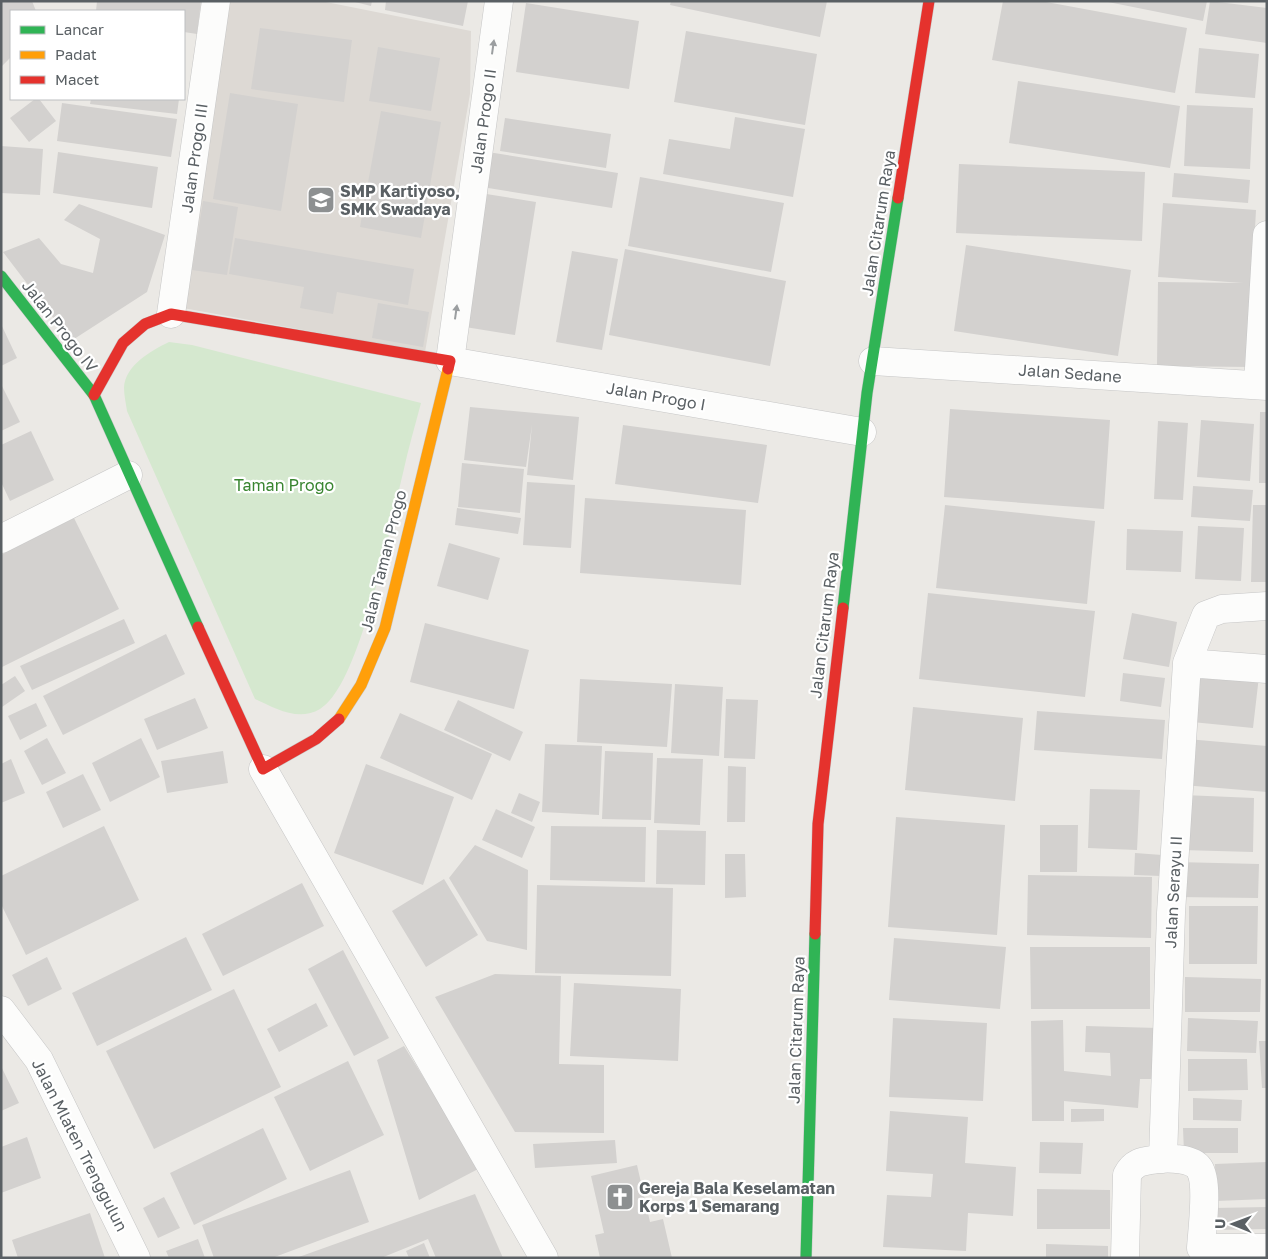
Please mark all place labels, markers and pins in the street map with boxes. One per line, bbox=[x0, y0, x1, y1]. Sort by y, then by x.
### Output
place label: SMP Kartiyoso, SMK Swadaya bbox=[340, 181, 460, 219]
school or university icon: SMP Kartiyoso, SMK Swadaya bbox=[306, 185, 336, 215]
place label: Gereja Bala Keselamatan Korps 1 Semarang bbox=[639, 1178, 835, 1216]
church icon: Gereja Bala Keselamatan Korps 1 Semarang bbox=[605, 1182, 635, 1212]

